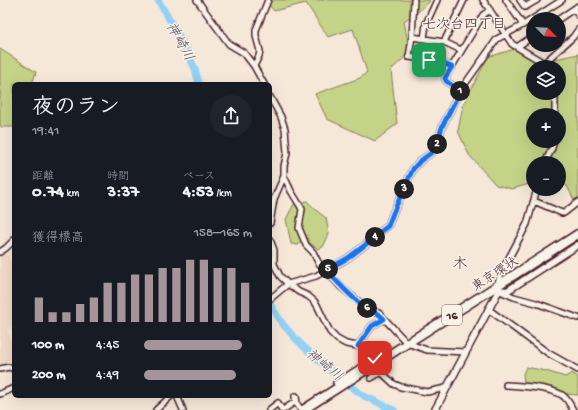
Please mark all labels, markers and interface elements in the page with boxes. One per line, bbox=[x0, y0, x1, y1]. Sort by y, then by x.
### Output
north arrow bbox=[526, 12, 566, 52]
map controls bbox=[526, 12, 566, 196]
district label: 七次台四丁目 bbox=[422, 17, 506, 34]
water label: 神崎川 bbox=[161, 19, 197, 65]
pin bbox=[412, 43, 446, 77]
icon: arrive bbox=[418, 49, 440, 71]
button: layers bbox=[526, 60, 566, 100]
pin: 1 bbox=[450, 81, 470, 101]
text: 1 bbox=[458, 85, 462, 97]
button: share bbox=[210, 95, 252, 137]
text: 夜のラン bbox=[32, 96, 120, 122]
button: + bbox=[526, 108, 566, 148]
text: 19:41 bbox=[32, 124, 59, 139]
pin: 2 bbox=[427, 134, 447, 154]
text: 2 bbox=[434, 138, 440, 150]
button: − bbox=[526, 156, 566, 196]
text: 距離 bbox=[32, 171, 54, 183]
text: 時間 bbox=[107, 171, 129, 183]
text: ペース bbox=[183, 171, 215, 183]
pin: 3 bbox=[394, 179, 414, 199]
text: 0.74 bbox=[32, 183, 64, 203]
text: 3:37 bbox=[107, 183, 139, 203]
text: 4:53 bbox=[183, 183, 214, 203]
text: 3 bbox=[401, 183, 407, 195]
text: km bbox=[64, 188, 79, 200]
text: /km bbox=[214, 188, 232, 200]
text: 158–165 m bbox=[194, 226, 252, 241]
pin: 4 bbox=[365, 227, 385, 247]
text: 獲得標高 bbox=[32, 231, 84, 246]
text: 4 bbox=[372, 231, 378, 243]
street label: 東京環状 bbox=[469, 254, 521, 296]
district label: 木 bbox=[452, 255, 468, 274]
pin: 5 bbox=[318, 259, 338, 279]
text: 5 bbox=[325, 263, 331, 275]
pin: 6 bbox=[357, 298, 377, 318]
text: 6 bbox=[364, 302, 370, 314]
road number: 16 bbox=[442, 305, 462, 325]
text: 100 m bbox=[32, 338, 64, 353]
text: 4:45 bbox=[96, 338, 119, 353]
pin bbox=[358, 341, 392, 375]
water label: 神崎川 bbox=[302, 345, 346, 386]
icon: check bbox=[364, 347, 386, 369]
text: 200 m bbox=[32, 368, 65, 383]
text: 4:49 bbox=[96, 368, 119, 383]

